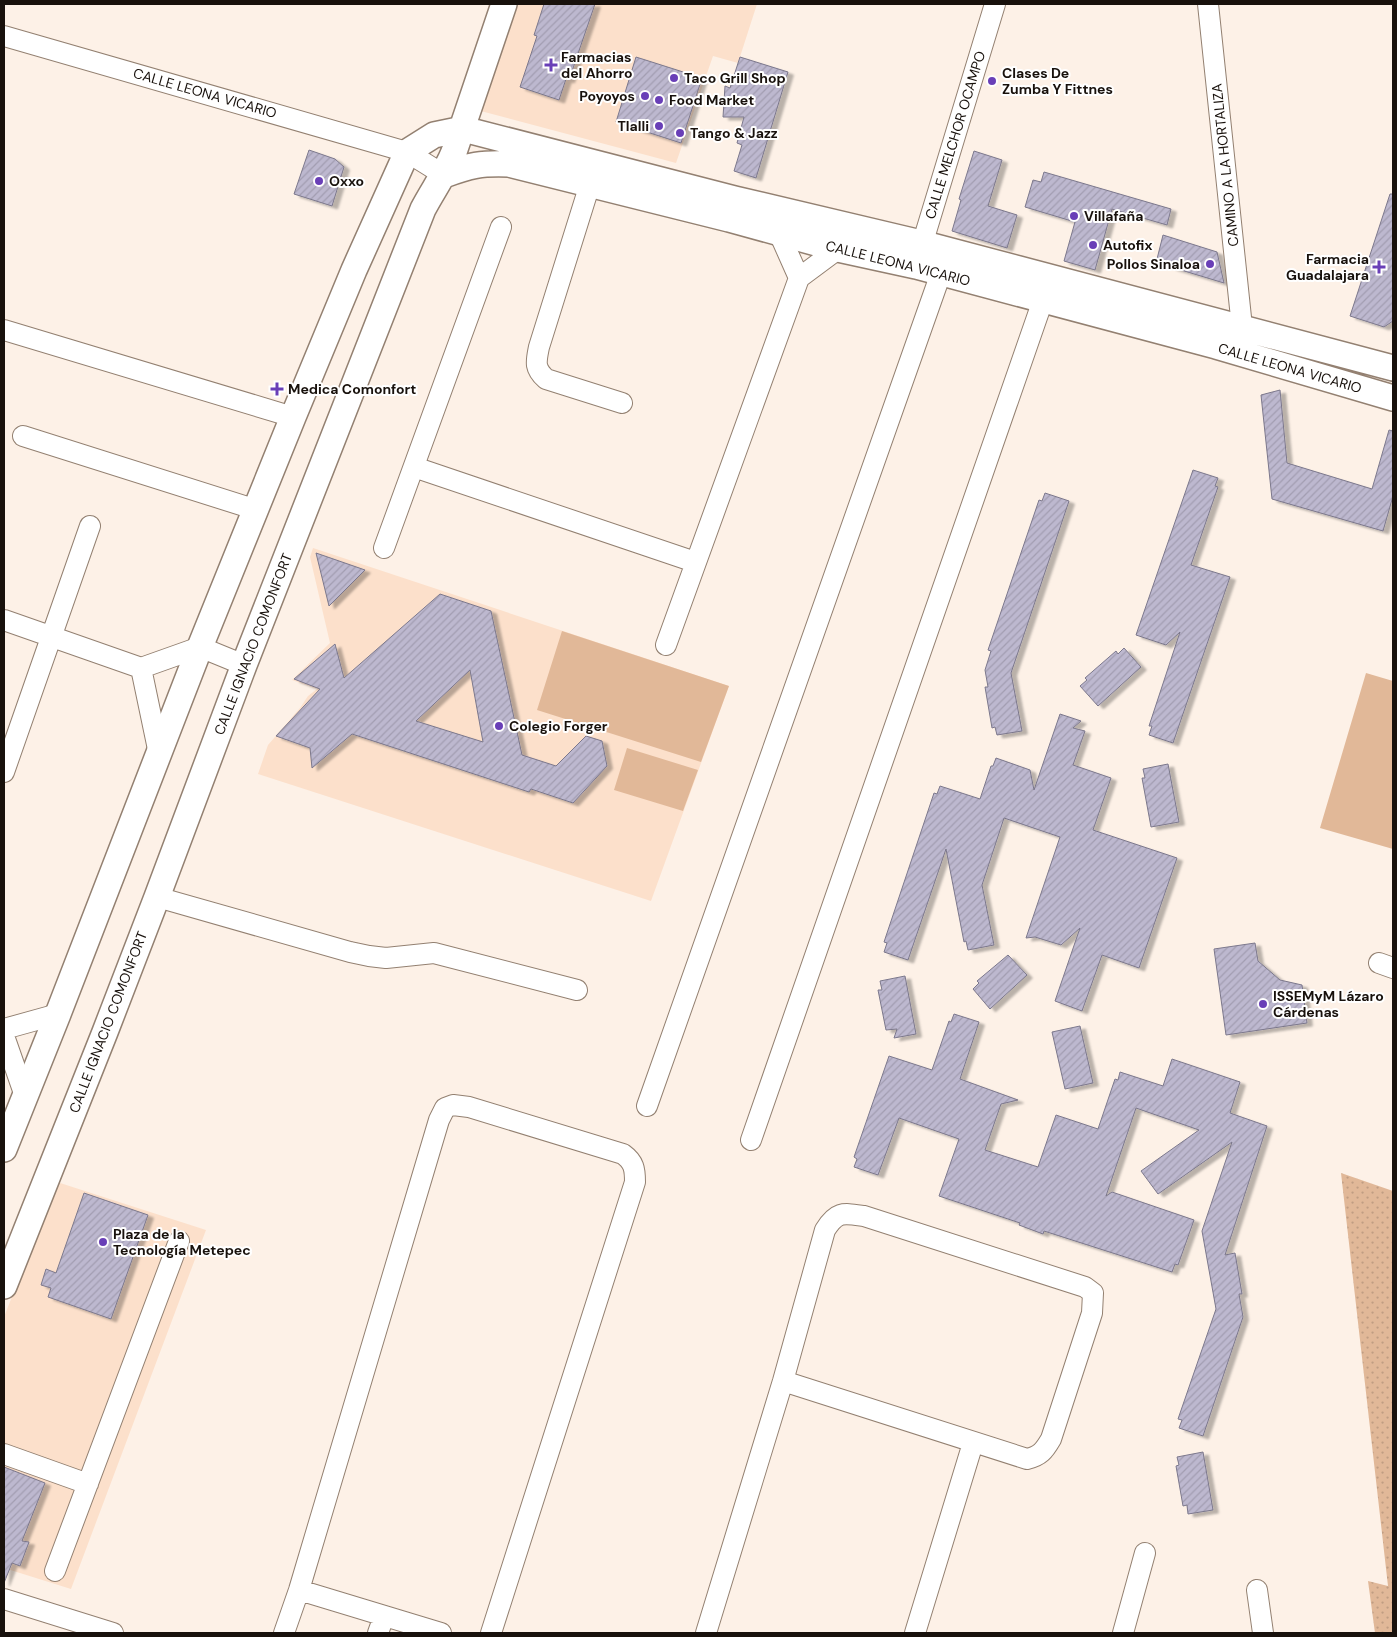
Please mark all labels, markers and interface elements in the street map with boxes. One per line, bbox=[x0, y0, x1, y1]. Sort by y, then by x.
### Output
place label: Farmacias del Ahorro bbox=[561, 48, 633, 82]
street label: CALLE MELCHOR OCAMPO bbox=[921, 49, 989, 221]
marker: Farmacias del Ahorro bbox=[545, 59, 557, 71]
street label: CALLE LEONA VICARIO bbox=[131, 64, 279, 122]
place label: Clases De Zumba Y Fittnes bbox=[1002, 64, 1113, 98]
place label: Taco Grill Shop bbox=[684, 69, 786, 87]
marker: Taco Grill Shop bbox=[668, 72, 680, 84]
marker: Clases De Zumba Y Fittnes bbox=[986, 75, 998, 87]
street label: CAMINO A LA HORTALIZA bbox=[1207, 82, 1243, 248]
place label: Poyoyos bbox=[579, 87, 635, 105]
marker: Poyoyos bbox=[639, 90, 651, 102]
place label: Food Market bbox=[669, 91, 754, 109]
marker: Food Market bbox=[653, 94, 665, 106]
place label: Tlalli bbox=[617, 117, 649, 135]
marker: Tlalli bbox=[653, 120, 665, 132]
place label: Tango & Jazz bbox=[690, 124, 778, 142]
marker: Tango & Jazz bbox=[674, 127, 686, 139]
place label: Oxxo bbox=[329, 172, 364, 190]
marker: Oxxo bbox=[313, 175, 325, 187]
place label: Villafaña bbox=[1084, 207, 1143, 225]
marker: Villafaña bbox=[1068, 210, 1080, 222]
street label: CALLE LEONA VICARIO bbox=[824, 236, 972, 290]
place label: Autofix bbox=[1103, 236, 1152, 254]
marker: Autofix bbox=[1087, 239, 1099, 251]
place label: Farmacia Guadalajara bbox=[1286, 250, 1369, 284]
place label: Pollos Sinaloa bbox=[1107, 255, 1200, 273]
marker: Pollos Sinaloa bbox=[1204, 258, 1216, 270]
marker: Farmacia Guadalajara bbox=[1373, 261, 1385, 273]
street label: CALLE LEONA VICARIO bbox=[1216, 339, 1364, 397]
place label: Medica Comonfort bbox=[288, 380, 416, 398]
marker: Medica Comonfort bbox=[270, 382, 284, 396]
street label: CALLE IGNACIO COMONFORT bbox=[210, 550, 296, 737]
place label: Colegio Forger bbox=[509, 717, 608, 735]
marker: Colegio Forger bbox=[493, 720, 505, 732]
street label: CALLE IGNACIO COMONFORT bbox=[65, 928, 151, 1115]
place label: ISSEMyM Lázaro Cárdenas bbox=[1273, 987, 1384, 1021]
marker: ISSEMyM Lázaro Cárdenas bbox=[1257, 998, 1269, 1010]
place label: Plaza de la Tecnología Metepec bbox=[113, 1225, 251, 1259]
marker: Plaza de la Tecnología Metepec bbox=[97, 1236, 109, 1248]

